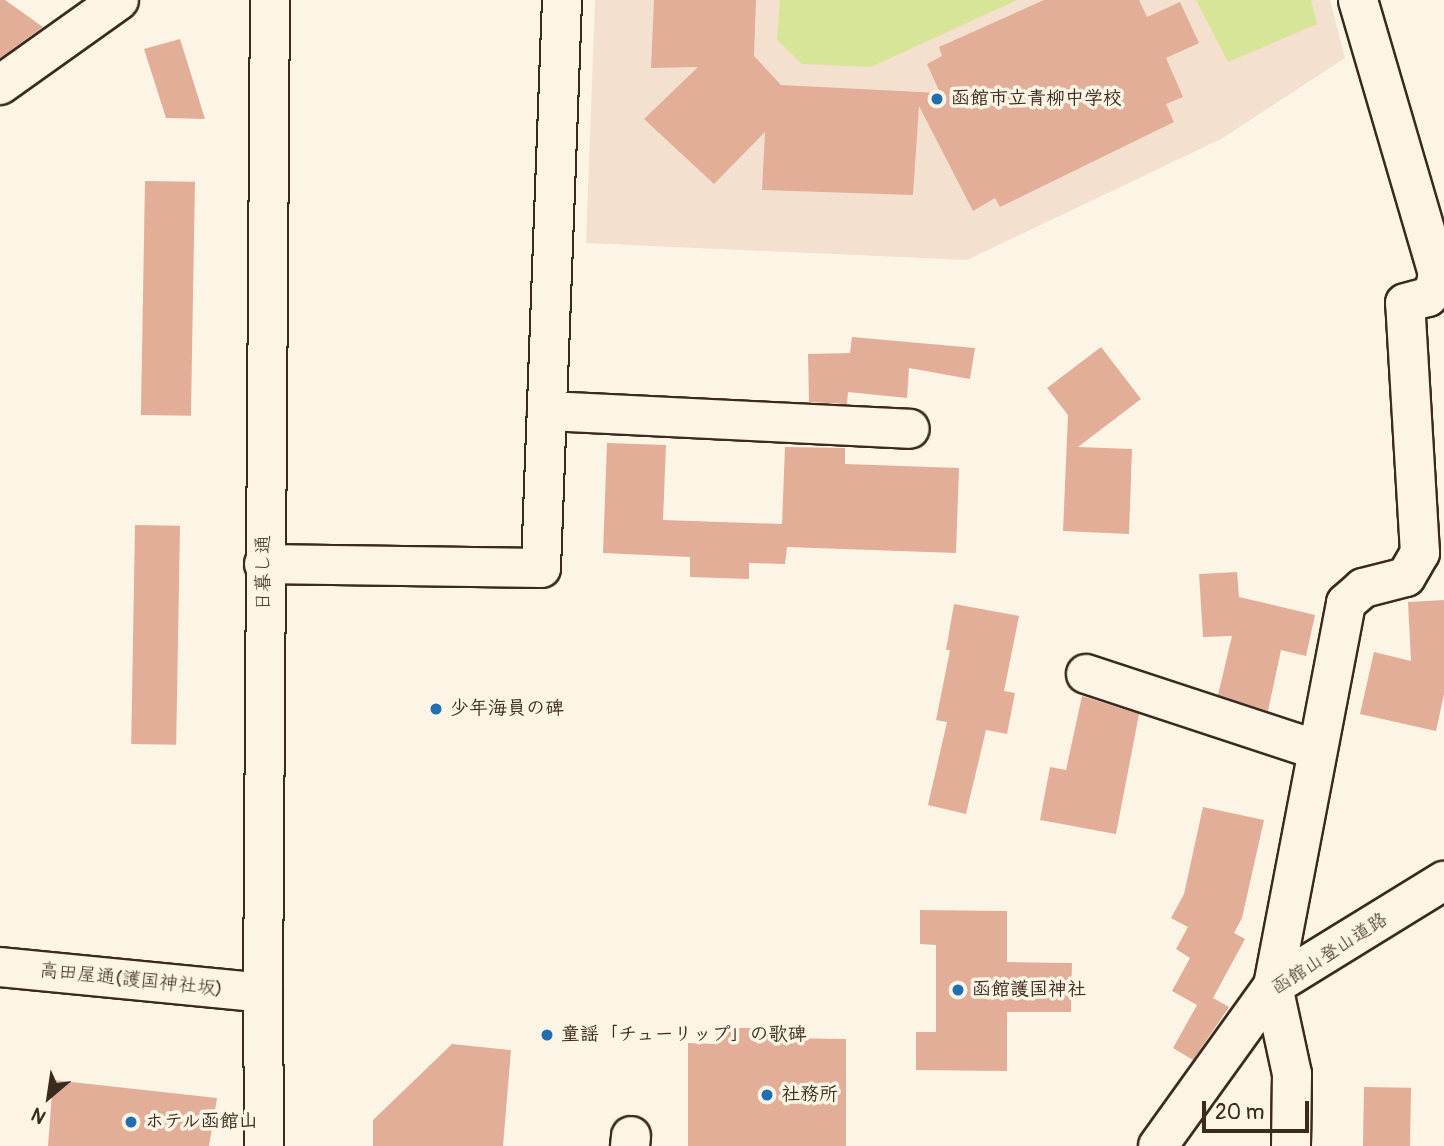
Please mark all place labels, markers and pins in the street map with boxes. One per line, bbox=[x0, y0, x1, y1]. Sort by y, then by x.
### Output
place label: 函館市立青柳中学校 bbox=[951, 88, 1122, 110]
marker: 函館市立青柳中学校 bbox=[929, 91, 945, 107]
place label: 少年海員の碑 bbox=[450, 698, 564, 720]
marker: 少年海員の碑 bbox=[428, 701, 444, 717]
place label: 函館護国神社 bbox=[972, 979, 1086, 1001]
marker: 函館護国神社 bbox=[950, 982, 966, 998]
place label: 童謡「チューリップ」の歌碑 bbox=[561, 1024, 808, 1046]
marker: 童謡「チューリップ」の歌碑 bbox=[539, 1027, 555, 1043]
place label: 社務所 bbox=[781, 1084, 838, 1106]
marker: 社務所 bbox=[759, 1087, 775, 1103]
place label: ホテル函館山 bbox=[145, 1111, 259, 1133]
marker: ホテル函館山 bbox=[123, 1114, 139, 1130]

